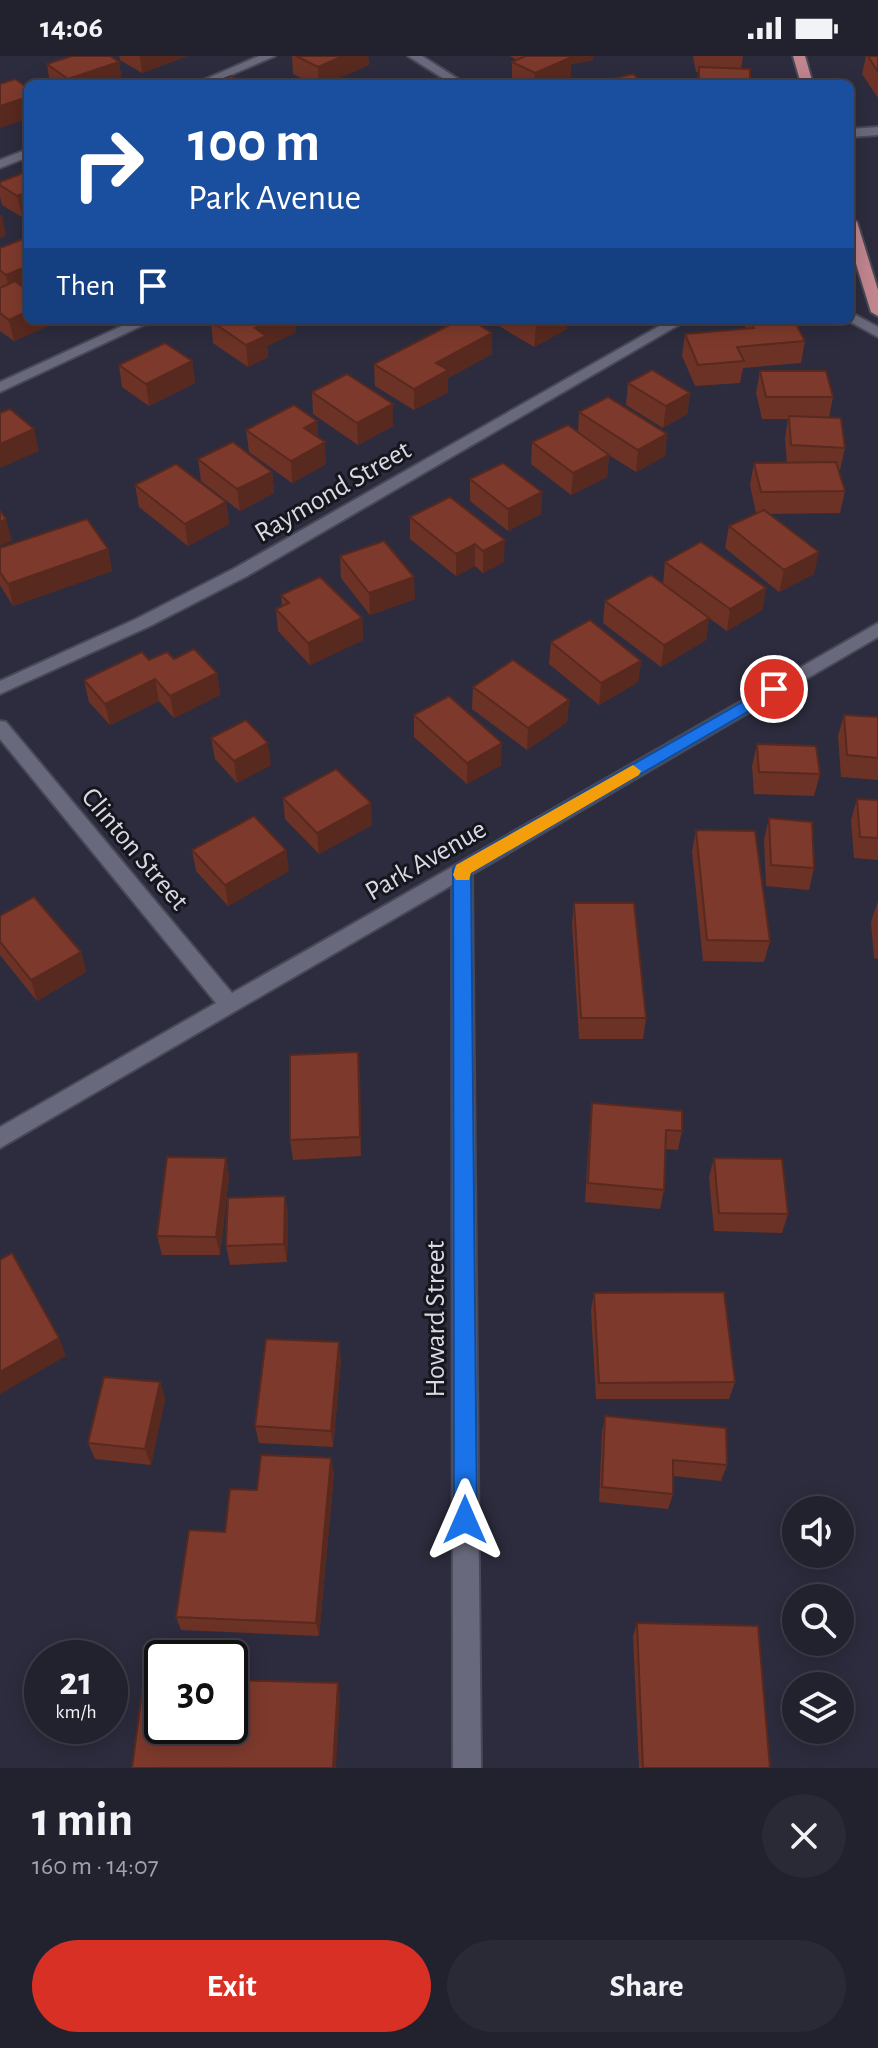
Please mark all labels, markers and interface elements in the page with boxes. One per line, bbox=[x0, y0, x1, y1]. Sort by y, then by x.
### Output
text: 14:06 bbox=[40, 13, 103, 43]
icon: right bbox=[56, 112, 160, 216]
text: 100 m bbox=[188, 115, 320, 171]
text: Park Avenue bbox=[188, 180, 361, 216]
icon: arrive bbox=[131, 264, 175, 308]
text: Then bbox=[56, 271, 115, 301]
street label: Raymond Street bbox=[250, 436, 416, 548]
pin bbox=[740, 655, 808, 723]
icon: arrive bbox=[752, 667, 796, 711]
street label: Clinton Street bbox=[76, 783, 193, 916]
street label: Park Avenue bbox=[361, 815, 491, 907]
street label: Howard Street bbox=[422, 1240, 450, 1398]
position arrow bbox=[423, 1478, 507, 1562]
map controls bbox=[782, 1496, 854, 1744]
button: sound bbox=[782, 1496, 854, 1568]
button: search bbox=[782, 1584, 854, 1656]
speed limit sign: 30 bbox=[144, 1640, 248, 1744]
text: 21 bbox=[59, 1662, 93, 1702]
button: layers bbox=[782, 1672, 854, 1744]
text: km/h bbox=[55, 1702, 97, 1722]
button: close bbox=[762, 1794, 846, 1878]
text: 1 min bbox=[32, 1797, 133, 1845]
text: 160 m · 14:07 bbox=[32, 1853, 159, 1879]
button: Exit bbox=[32, 1940, 431, 2032]
button: Share bbox=[447, 1940, 846, 2032]

